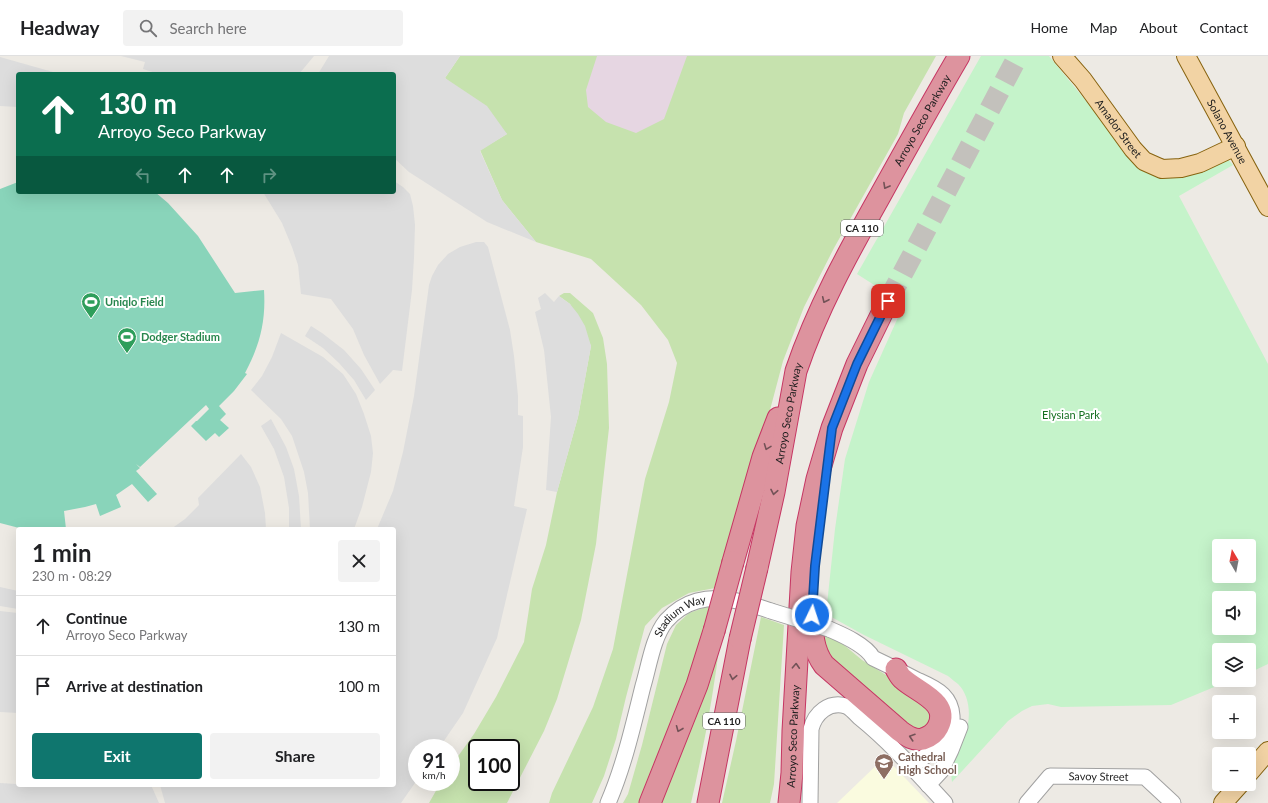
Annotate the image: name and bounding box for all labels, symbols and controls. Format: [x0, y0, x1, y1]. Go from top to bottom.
search box [123, 10, 403, 46]
text: Headway [20, 16, 99, 39]
icon: search [137, 17, 159, 39]
text: Search here [169, 19, 247, 37]
text: Home [1030, 19, 1068, 36]
text: Map [1090, 19, 1117, 36]
text: About [1139, 19, 1177, 36]
text: Contact [1199, 19, 1248, 36]
street label: Arroyo Seco Parkway [891, 72, 953, 168]
text: 130 m [98, 86, 177, 120]
icon: ahead [32, 88, 84, 140]
street label: Amador Street [1093, 96, 1145, 160]
street label: Solano Avenue [1205, 97, 1250, 166]
text: Arroyo Seco Parkway [98, 120, 266, 142]
icon: left [132, 164, 154, 186]
icon: ahead [174, 164, 196, 186]
icon: ahead [216, 164, 238, 186]
icon: right [258, 164, 280, 186]
one-way arrow [883, 182, 890, 189]
road number: CA 110 [841, 220, 883, 236]
pin [871, 284, 905, 318]
icon: arrive [877, 290, 899, 312]
sports icon: Uniqlo Field [80, 291, 102, 319]
place label: Uniqlo Field [105, 295, 164, 308]
one-way arrow [822, 296, 830, 304]
sports icon: Dodger Stadium [116, 326, 138, 354]
place label: Dodger Stadium [141, 330, 220, 343]
street label: Arroyo Seco Parkway [772, 360, 805, 465]
park label: Elysian Park [1042, 408, 1100, 421]
one-way arrow [763, 443, 771, 450]
one-way arrow [770, 489, 779, 495]
text: 1 min [32, 538, 92, 567]
north arrow [1212, 539, 1256, 583]
map controls [1212, 539, 1256, 791]
button: close [338, 540, 380, 582]
text: 230 m · 08:29 [32, 568, 112, 584]
button: sound [1212, 591, 1256, 635]
street label: Stadium Way [651, 592, 707, 639]
position arrow [791, 594, 833, 636]
text: Continue [66, 609, 127, 627]
icon: ahead [32, 615, 54, 637]
text: 130 m [338, 617, 380, 635]
text: Arroyo Seco Parkway [66, 627, 188, 643]
button: layers [1212, 643, 1256, 687]
one-way arrow [792, 663, 801, 669]
one-way arrow [729, 674, 737, 680]
icon: arrive [32, 675, 54, 697]
text: Arrive at destination [66, 677, 203, 695]
text: 100 m [338, 677, 380, 695]
street label: Arroyo Seco Parkway [784, 684, 802, 788]
button: + [1212, 695, 1256, 739]
road number: CA 110 [703, 713, 745, 729]
one-way arrow [676, 726, 684, 733]
button: Exit [32, 733, 202, 779]
button: Share [210, 733, 380, 779]
one-way arrow [909, 733, 916, 742]
speed limit sign: 100 [468, 739, 520, 791]
button: − [1212, 747, 1256, 791]
text: 91 [422, 748, 446, 772]
place label: Cathedral High School [898, 750, 957, 776]
school or university icon: Cathedral High School [873, 752, 895, 780]
text: km/h [422, 769, 446, 781]
street label: Savoy Street [1068, 769, 1129, 783]

